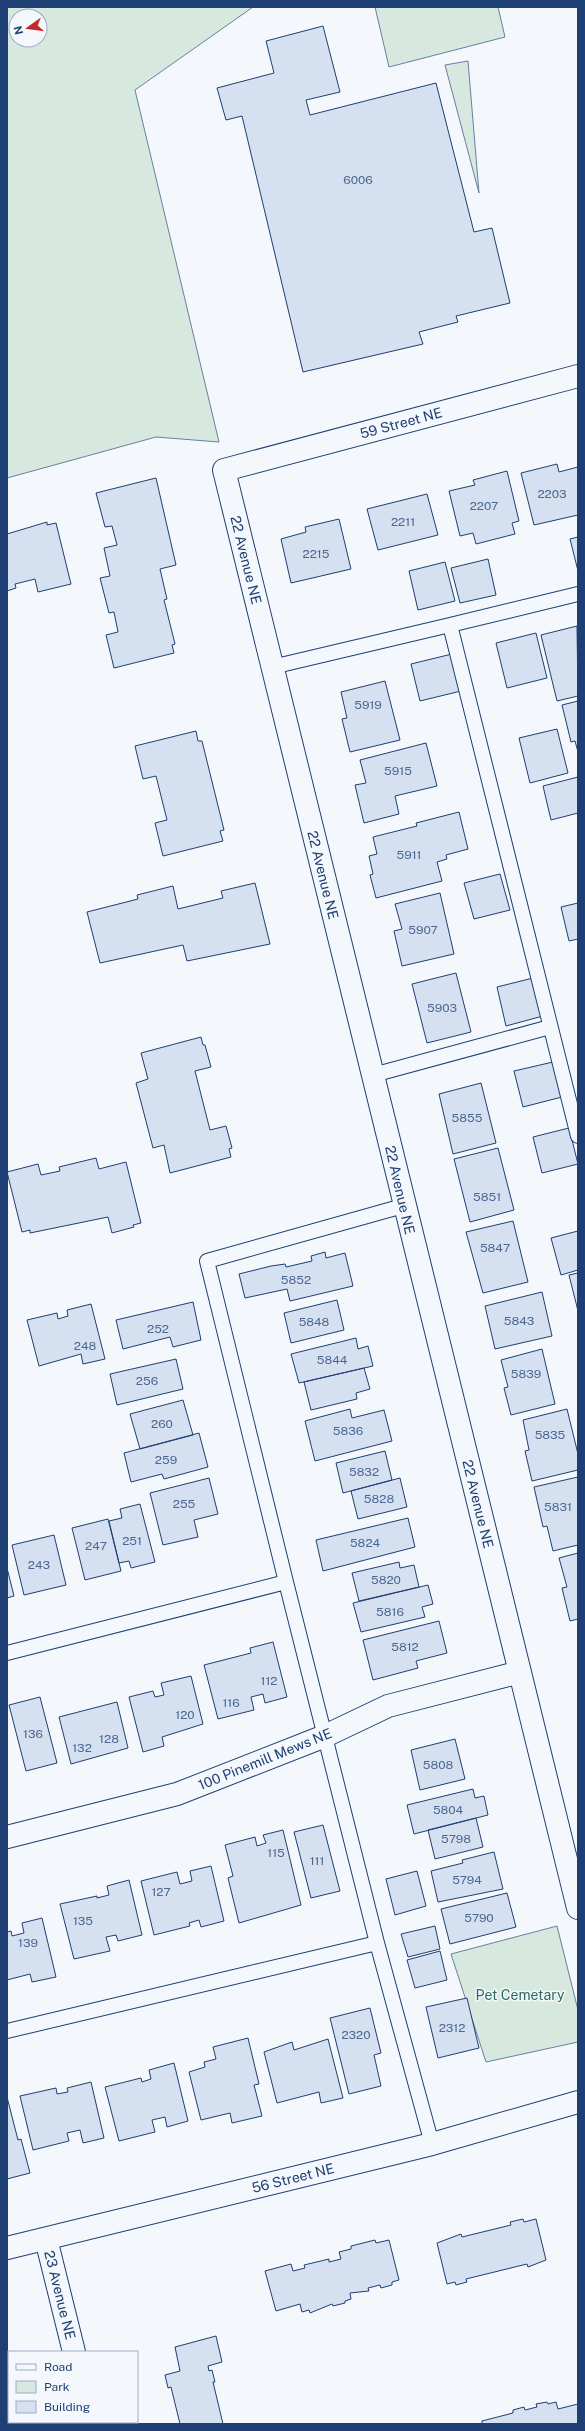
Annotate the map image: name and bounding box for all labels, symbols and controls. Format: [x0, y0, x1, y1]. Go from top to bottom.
north arrow [8, 8, 48, 48]
text: N [11, 25, 25, 36]
house number: 6006 [343, 173, 373, 187]
street label: 59 Street NE [358, 404, 444, 442]
house number: 2203 [537, 487, 567, 501]
house number: 2207 [470, 499, 498, 513]
street label: 22 Avenue NE [227, 514, 265, 606]
house number: 2211 [391, 515, 415, 529]
house number: 2215 [303, 547, 330, 561]
house number: 5919 [354, 698, 382, 712]
house number: 5915 [384, 764, 412, 778]
street label: 22 Avenue NE [304, 829, 342, 921]
house number: 5911 [397, 848, 421, 862]
house number: 5907 [408, 923, 438, 937]
house number: 5903 [427, 1001, 457, 1015]
house number: 5855 [452, 1111, 483, 1125]
street label: 22 Avenue NE [382, 1144, 418, 1236]
house number: 5851 [473, 1190, 501, 1204]
house number: 5847 [480, 1241, 510, 1255]
house number: 5852 [281, 1273, 311, 1287]
house number: 5843 [504, 1314, 534, 1328]
house number: 5848 [299, 1315, 330, 1329]
house number: 252 [147, 1322, 169, 1336]
house number: 248 [74, 1339, 96, 1353]
house number: 5844 [317, 1353, 348, 1367]
house number: 5839 [511, 1367, 541, 1381]
house number: 256 [136, 1374, 158, 1388]
house number: 260 [151, 1417, 173, 1431]
house number: 5836 [333, 1424, 363, 1438]
house number: 5835 [535, 1428, 566, 1442]
house number: 259 [155, 1453, 177, 1467]
street label: 22 Avenue NE [459, 1458, 497, 1550]
house number: 5832 [349, 1465, 379, 1479]
house number: 5828 [364, 1492, 394, 1506]
house number: 255 [173, 1497, 196, 1511]
house number: 5831 [544, 1500, 572, 1514]
house number: 251 [122, 1534, 142, 1548]
house number: 5824 [350, 1536, 381, 1550]
house number: 247 [85, 1539, 107, 1553]
house number: 243 [28, 1558, 50, 1572]
house number: 5820 [371, 1573, 401, 1587]
house number: 5816 [376, 1605, 404, 1619]
house number: 5812 [391, 1640, 419, 1654]
house number: 112 [261, 1674, 277, 1688]
house number: 116 [222, 1696, 240, 1710]
house number: 120 [175, 1708, 195, 1722]
street label: 100 Pinemill Mews NE [196, 1725, 334, 1793]
house number: 136 [23, 1727, 43, 1741]
house number: 128 [99, 1732, 119, 1746]
house number: 132 [72, 1741, 92, 1755]
house number: 5808 [423, 1758, 453, 1772]
house number: 5804 [433, 1803, 464, 1817]
house number: 5798 [441, 1832, 471, 1846]
house number: 115 [267, 1846, 285, 1860]
house number: 111 [310, 1854, 324, 1868]
house number: 5794 [452, 1873, 482, 1887]
house number: 127 [151, 1885, 171, 1899]
house number: 5790 [464, 1911, 494, 1925]
house number: 135 [73, 1914, 93, 1928]
house number: 139 [18, 1936, 38, 1950]
park label: Pet Cemetary [476, 1987, 565, 2003]
house number: 2312 [439, 2021, 465, 2035]
house number: 2320 [341, 2028, 371, 2042]
street label: 56 Street NE [250, 2160, 336, 2196]
street label: 23 Avenue NE [41, 2249, 79, 2341]
legend [8, 2351, 138, 2423]
text: Road [44, 2360, 72, 2374]
text: Park [44, 2380, 70, 2394]
text: Building [44, 2400, 90, 2414]

